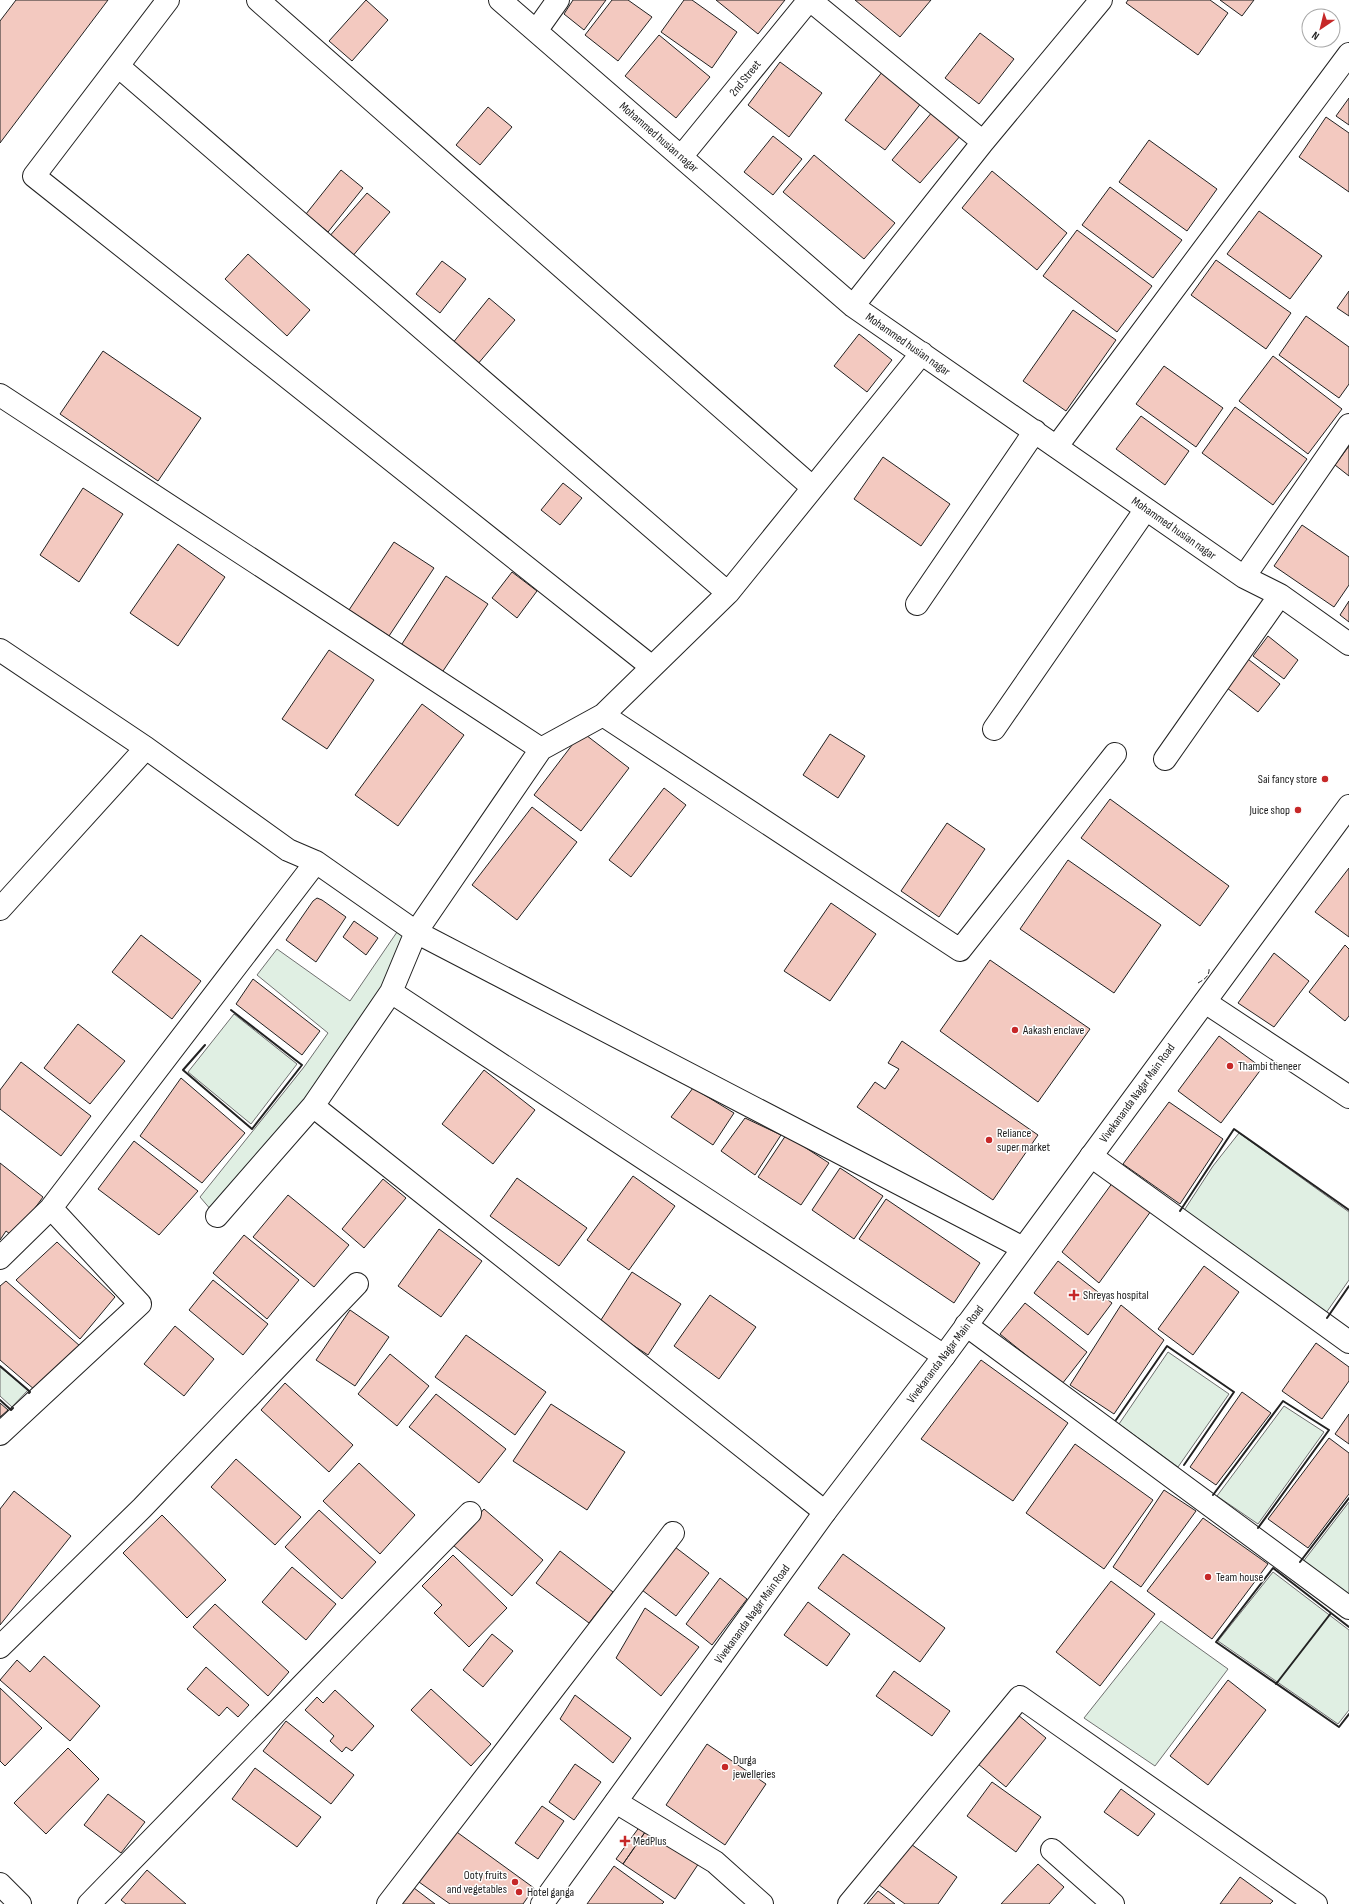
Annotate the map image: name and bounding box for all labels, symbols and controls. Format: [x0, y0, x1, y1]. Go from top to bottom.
north arrow [1301, 8, 1341, 48]
text: N [1309, 29, 1322, 43]
street label: 2nd Street [726, 57, 765, 99]
street label: Mohammed husian nagar [616, 99, 702, 176]
street label: Mohammed husian nagar [863, 310, 953, 379]
street label: Mohammed husian nagar [1129, 494, 1219, 563]
place label: Sai fancy store [1258, 772, 1317, 787]
marker: Sai fancy store [1320, 774, 1330, 784]
place label: Juice shop [1248, 803, 1290, 818]
marker: Juice shop [1293, 805, 1303, 815]
place label: Aakash enclave [1022, 1023, 1085, 1038]
marker: Aakash enclave [1010, 1025, 1020, 1035]
street label: Vivekananda Nagar Main Road [1096, 1041, 1178, 1146]
place label: Thambi theneer [1238, 1059, 1302, 1074]
marker: Thambi theneer [1225, 1061, 1235, 1071]
place label: Reliance super market [997, 1126, 1050, 1155]
marker: Reliance super market [984, 1135, 994, 1145]
place label: Shreyas hospital [1083, 1288, 1149, 1303]
marker: Shreyas hospital [1068, 1289, 1080, 1301]
street label: Vivekananda Nagar Main Road [904, 1302, 987, 1406]
street label: Vivekananda Nagar Main Road [711, 1562, 793, 1667]
place label: Team house [1216, 1570, 1264, 1585]
marker: Team house [1203, 1572, 1213, 1582]
place label: Durga jewelleries [732, 1753, 776, 1782]
marker: Durga jewelleries [720, 1762, 730, 1772]
place label: MedPlus [633, 1834, 667, 1849]
marker: MedPlus [620, 1836, 630, 1846]
place label: Ooty fruits and vegetables [447, 1868, 507, 1897]
marker: Ooty fruits and vegetables [510, 1877, 520, 1887]
place label: Hotel ganga [527, 1885, 575, 1900]
marker: Hotel ganga [514, 1887, 524, 1897]

